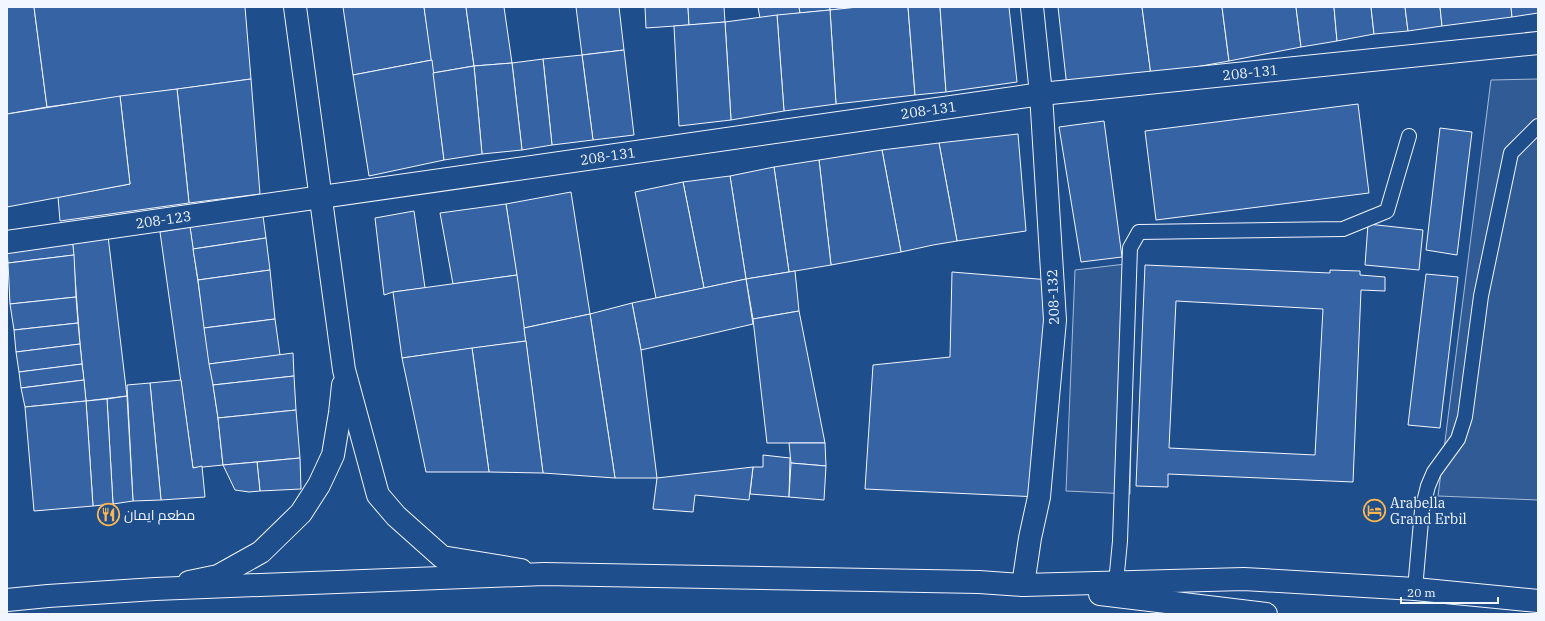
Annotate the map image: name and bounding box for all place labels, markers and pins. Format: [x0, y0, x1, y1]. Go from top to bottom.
place label: Arabella Grand Erbil [1390, 494, 1467, 528]
hotel icon: Arabella Grand Erbil [1362, 498, 1388, 524]
restaurant icon: مطعم ايمان [95, 502, 121, 528]
place label: مطعم ايمان [124, 506, 195, 525]

